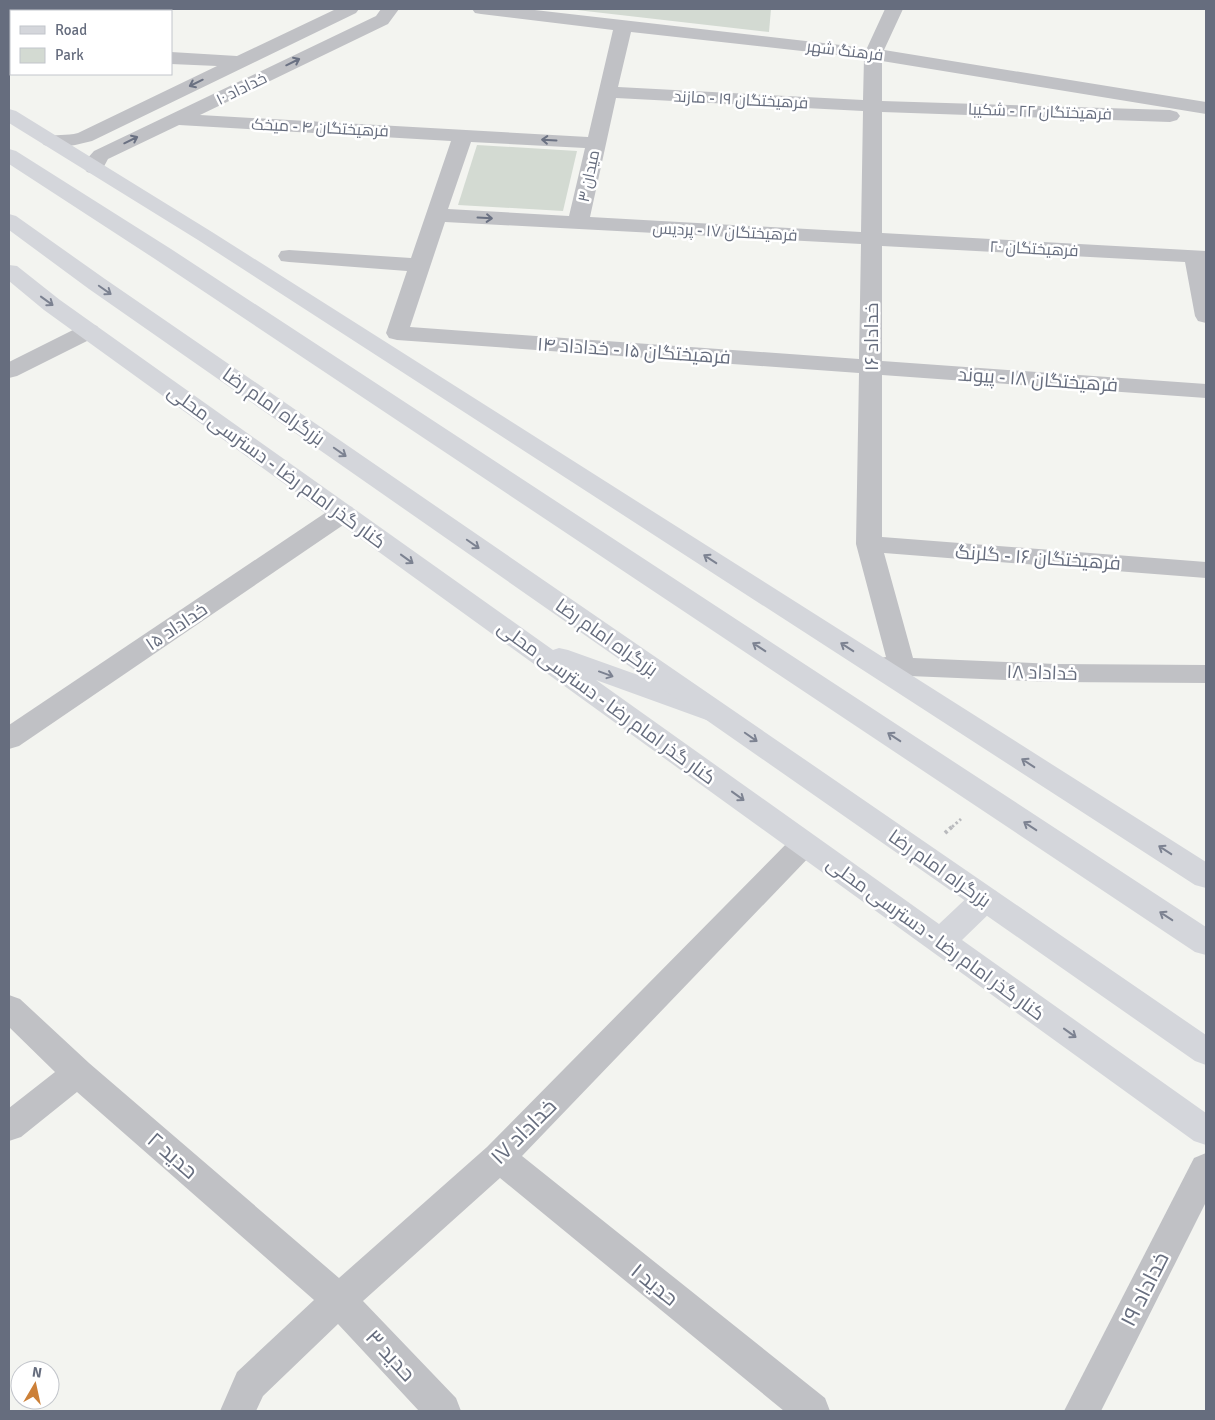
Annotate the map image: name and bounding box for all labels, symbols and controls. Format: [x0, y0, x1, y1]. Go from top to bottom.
legend [10, 10, 172, 75]
text: Road [55, 21, 87, 39]
street label: فرهنگ شهر [804, 36, 884, 66]
text: Park [55, 46, 84, 64]
one-way arrow [286, 57, 301, 67]
street label: خداداد ۱۰ [213, 68, 270, 110]
one-way arrow [188, 78, 203, 88]
street label: فرهیختگان ۱۹ - مازند [673, 86, 809, 114]
street label: فرهیختگان ۲۲ - شکیبا [968, 99, 1112, 125]
street label: فرهیختگان ۴ - میخک [251, 114, 389, 142]
one-way arrow [123, 135, 138, 144]
one-way arrow [541, 136, 557, 145]
street label: میدان ۳ [574, 148, 604, 204]
one-way arrow [477, 213, 493, 222]
street label: فرهیختگان ۱۷ - پردیس [652, 218, 798, 247]
street label: فرهیختگان ۲۰ [989, 237, 1079, 261]
one-way arrow [98, 285, 112, 295]
one-way arrow [40, 296, 53, 307]
street label: خداداد ۱۶ [860, 303, 884, 371]
street label: فرهیختگان ۱۵ - خداداد ۱۴ [536, 332, 732, 370]
street label: فرهیختگان ۱۸ - پیوند [957, 362, 1119, 398]
street label: بزرگراه امام رضا [217, 363, 329, 452]
street label: کنار گذر امام رضا - دسترسی محلی [162, 380, 390, 555]
one-way arrow [332, 447, 346, 457]
one-way arrow [466, 539, 480, 549]
street label: فرهیختگان ۱۶ - گلرنگ [954, 540, 1121, 576]
one-way arrow [400, 554, 414, 564]
one-way arrow [704, 554, 718, 564]
street label: بزرگراه امام رضا [550, 594, 662, 683]
street label: خداداد ۱۵ [141, 597, 212, 656]
street label: کنار گذر امام رضا - دسترسی محلی [492, 616, 720, 791]
one-way arrow [841, 641, 855, 651]
one-way arrow [752, 642, 766, 652]
street label: خداداد ۱۸ [1006, 660, 1078, 686]
one-way arrow [598, 670, 613, 679]
one-way arrow [743, 732, 757, 742]
one-way arrow [888, 732, 902, 742]
one-way arrow [1022, 757, 1036, 767]
one-way arrow [731, 791, 745, 801]
one-way arrow [1023, 821, 1037, 832]
street label: بزرگراه امام رضا [883, 825, 995, 914]
one-way arrow [1159, 845, 1173, 855]
street label: کنار گذر امام رضا - دسترسی محلی [821, 852, 1049, 1027]
one-way arrow [1159, 911, 1173, 921]
one-way arrow [1062, 1028, 1076, 1039]
street label: خداداد ۱۷ [485, 1093, 562, 1170]
street label: حدید ۲ [142, 1126, 203, 1185]
street label: خداداد ۱۹ [1114, 1247, 1175, 1331]
street label: حدید ۱ [625, 1257, 684, 1312]
street label: حدید ۳ [360, 1324, 421, 1387]
north arrow [10, 1360, 60, 1410]
text: N [31, 1363, 43, 1382]

